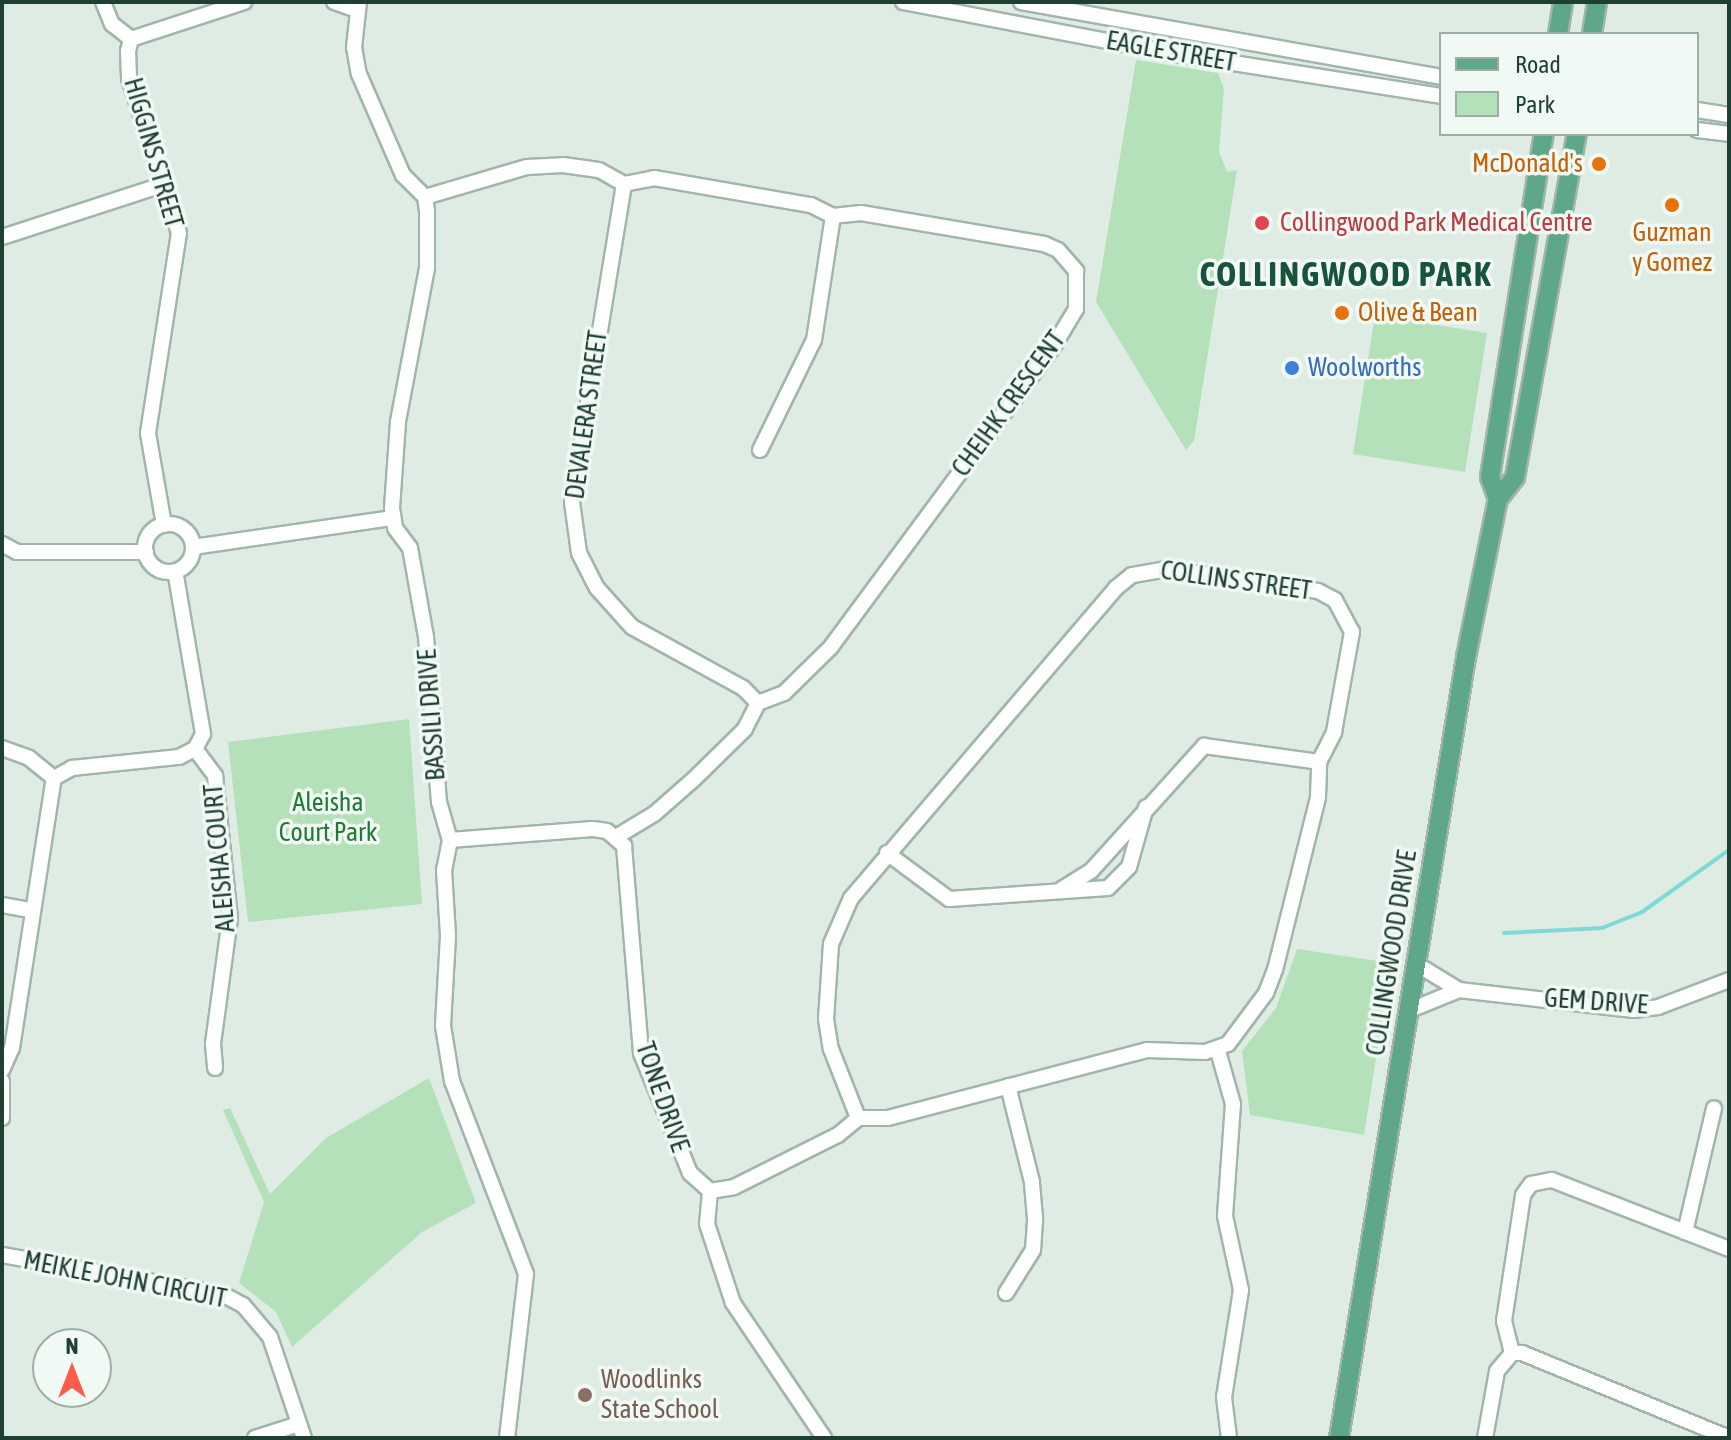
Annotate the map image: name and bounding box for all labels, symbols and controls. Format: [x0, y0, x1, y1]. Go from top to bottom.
street label: EAGLE STREET [1104, 25, 1238, 79]
legend [1439, 32, 1699, 136]
text: Road [1515, 51, 1561, 78]
street label: HIGGINS STREET [117, 74, 189, 232]
text: Park [1515, 91, 1555, 118]
place label: McDonald's [1472, 148, 1583, 180]
marker: McDonald's [1590, 155, 1608, 173]
marker: Guzman y Gomez [1663, 196, 1681, 214]
place label: Collingwood Park Medical Centre [1280, 207, 1593, 239]
marker: Collingwood Park Medical Centre [1251, 212, 1273, 234]
place label: Guzman y Gomez [1632, 217, 1712, 278]
district label: COLLINGWOOD PARK [1200, 254, 1492, 294]
place label: Olive & Bean [1358, 297, 1478, 329]
marker: Olive & Bean [1333, 304, 1351, 322]
street label: CHEIHK CRESCENT [946, 325, 1072, 483]
street label: DEVALERA STREET [560, 329, 614, 501]
place label: Woolworths [1308, 352, 1421, 384]
marker: Woolworths [1283, 359, 1301, 377]
street label: COLLINS STREET [1159, 555, 1313, 607]
street label: BASSILI DRIVE [412, 648, 452, 782]
street label: ALEISHA COURT [198, 782, 242, 934]
park label: Aleisha Court Park [279, 787, 377, 848]
street label: COLLINGWOOD DRIVE [1360, 848, 1424, 1058]
street label: GEM DRIVE [1543, 983, 1649, 1021]
street label: TONE DRIVE [629, 1038, 695, 1156]
street label: MEIKLE JOHN CIRCUIT [21, 1245, 229, 1315]
north arrow [32, 1328, 112, 1408]
text: N [66, 1333, 78, 1359]
place label: Woodlinks State School [601, 1364, 719, 1426]
marker: Woodlinks State School [576, 1386, 594, 1404]

